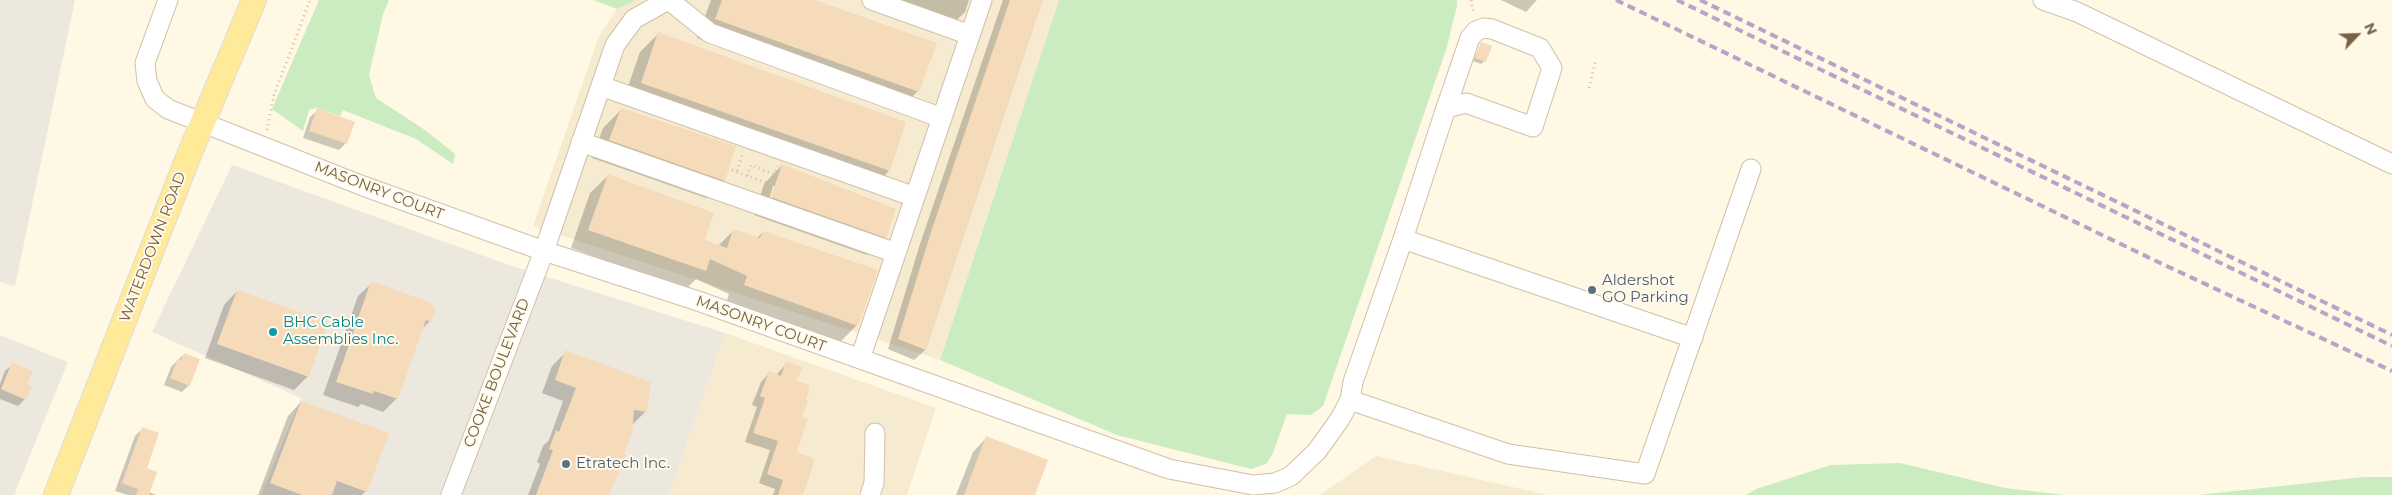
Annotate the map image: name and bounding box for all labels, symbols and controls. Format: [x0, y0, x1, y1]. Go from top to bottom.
north arrow [2332, 10, 2382, 60]
text: N [2360, 20, 2381, 38]
street label: MASONRY COURT [312, 158, 446, 224]
street label: WATERDOWN ROAD [116, 169, 190, 325]
place label: Aldershot GO Parking [1602, 272, 1689, 307]
marker: Aldershot GO Parking [1586, 284, 1598, 296]
street label: MASONRY COURT [693, 292, 829, 356]
street label: COOKE BOULEVARD [460, 296, 534, 450]
place label: BHC Cable Assemblies Inc. [283, 314, 398, 349]
marker: BHC Cable Assemblies Inc. [267, 326, 279, 338]
place label: Etratech Inc. [576, 455, 670, 473]
marker: Etratech Inc. [560, 458, 572, 470]

